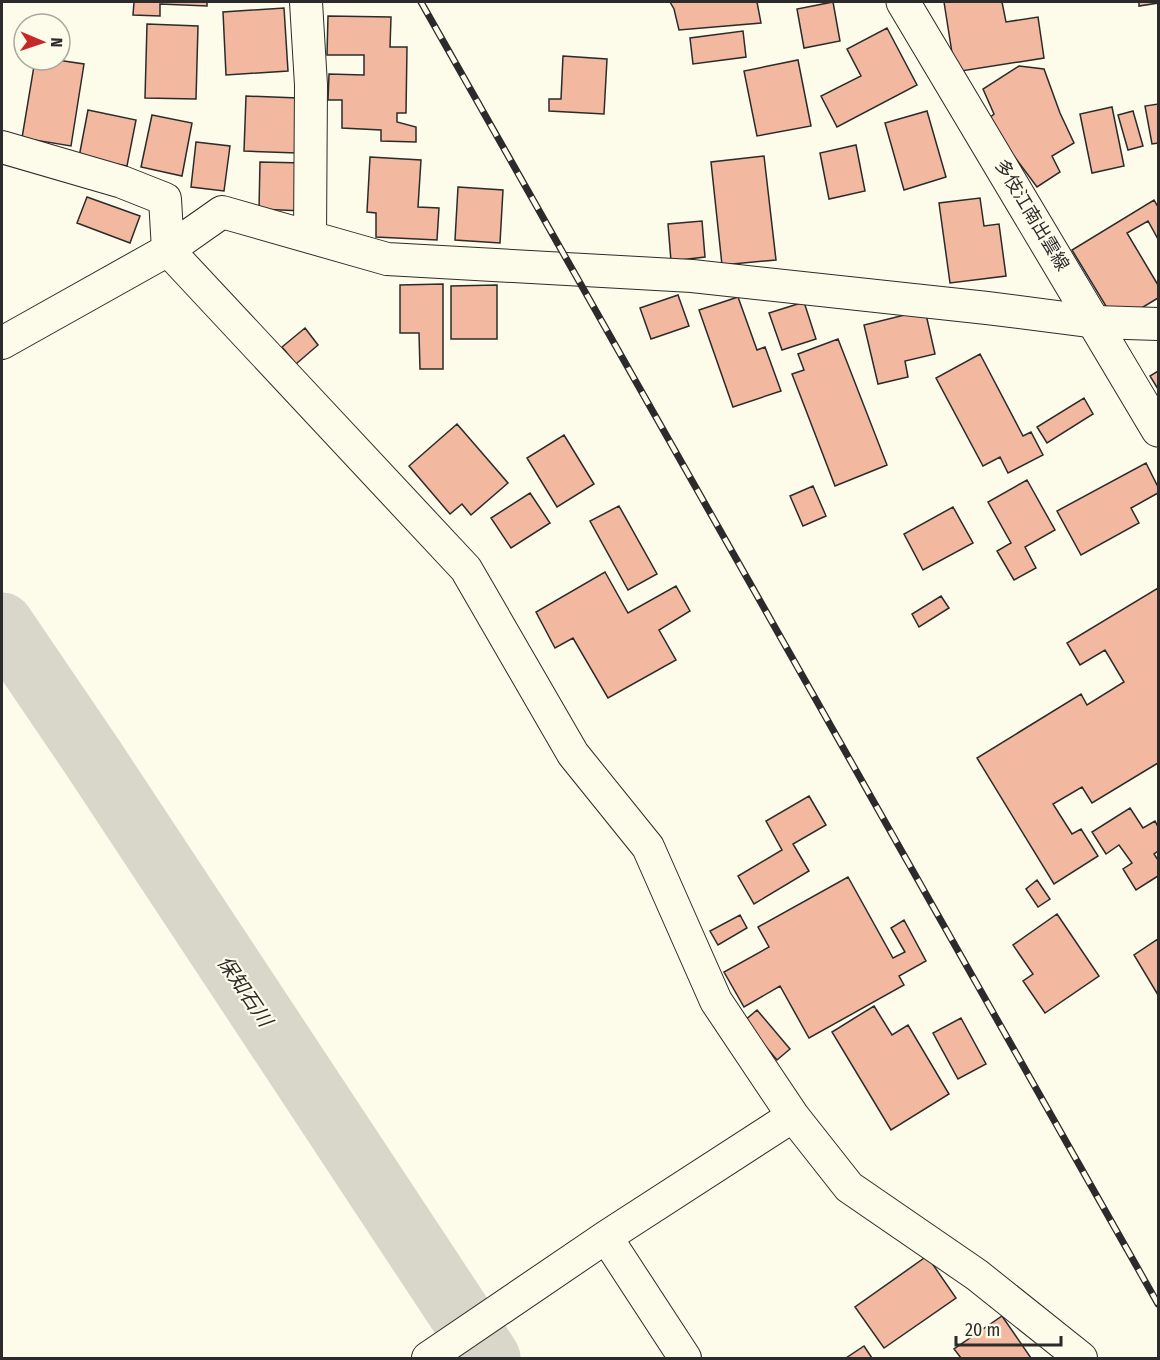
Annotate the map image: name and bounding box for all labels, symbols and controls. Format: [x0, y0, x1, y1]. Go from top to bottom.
north arrow [12, 12, 72, 72]
text: N [47, 37, 66, 48]
street label: 多伎江南出雲線 [990, 155, 1074, 275]
water label: 保知石川 [213, 951, 278, 1033]
scale bar [956, 1309, 1061, 1347]
text: 20 m [965, 1319, 1000, 1341]

